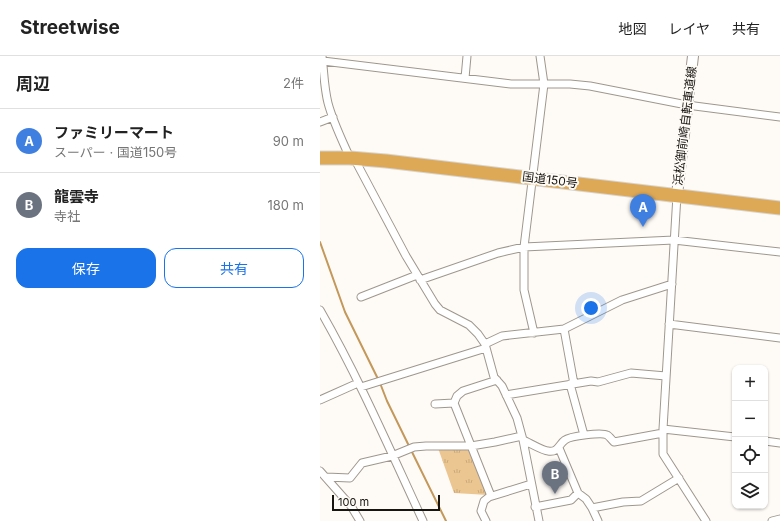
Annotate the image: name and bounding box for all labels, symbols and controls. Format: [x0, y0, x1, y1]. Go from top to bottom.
text: Streetwise [20, 16, 120, 39]
text: 地図 [618, 20, 646, 37]
text: レイヤ [668, 20, 710, 37]
text: 共有 [732, 20, 760, 37]
street label: 浜松御前崎自転車道線 [670, 65, 699, 186]
text: 周辺 [16, 74, 50, 94]
text: 2件 [283, 75, 304, 91]
text: ファミリーマート [54, 123, 174, 142]
text: A [24, 133, 34, 149]
text: 90 m [273, 133, 304, 149]
text: スーパー · 国道150号 [54, 144, 177, 160]
street label: 国道150号 [521, 169, 579, 190]
text: 龍雲寺 [54, 187, 99, 206]
pin: A [630, 194, 656, 227]
text: B [25, 197, 33, 213]
text: 180 m [267, 197, 304, 213]
text: 寺社 [54, 208, 80, 224]
button: 保存 [16, 248, 156, 288]
button: 共有 [164, 248, 304, 288]
your location [581, 298, 601, 318]
map controls [732, 365, 768, 509]
button: + [732, 365, 768, 401]
button: − [732, 401, 768, 437]
button: locate [732, 437, 768, 473]
pin: B [542, 461, 568, 494]
button: layers [732, 473, 768, 509]
scale bar [332, 493, 440, 512]
text: 100 m [338, 495, 369, 509]

